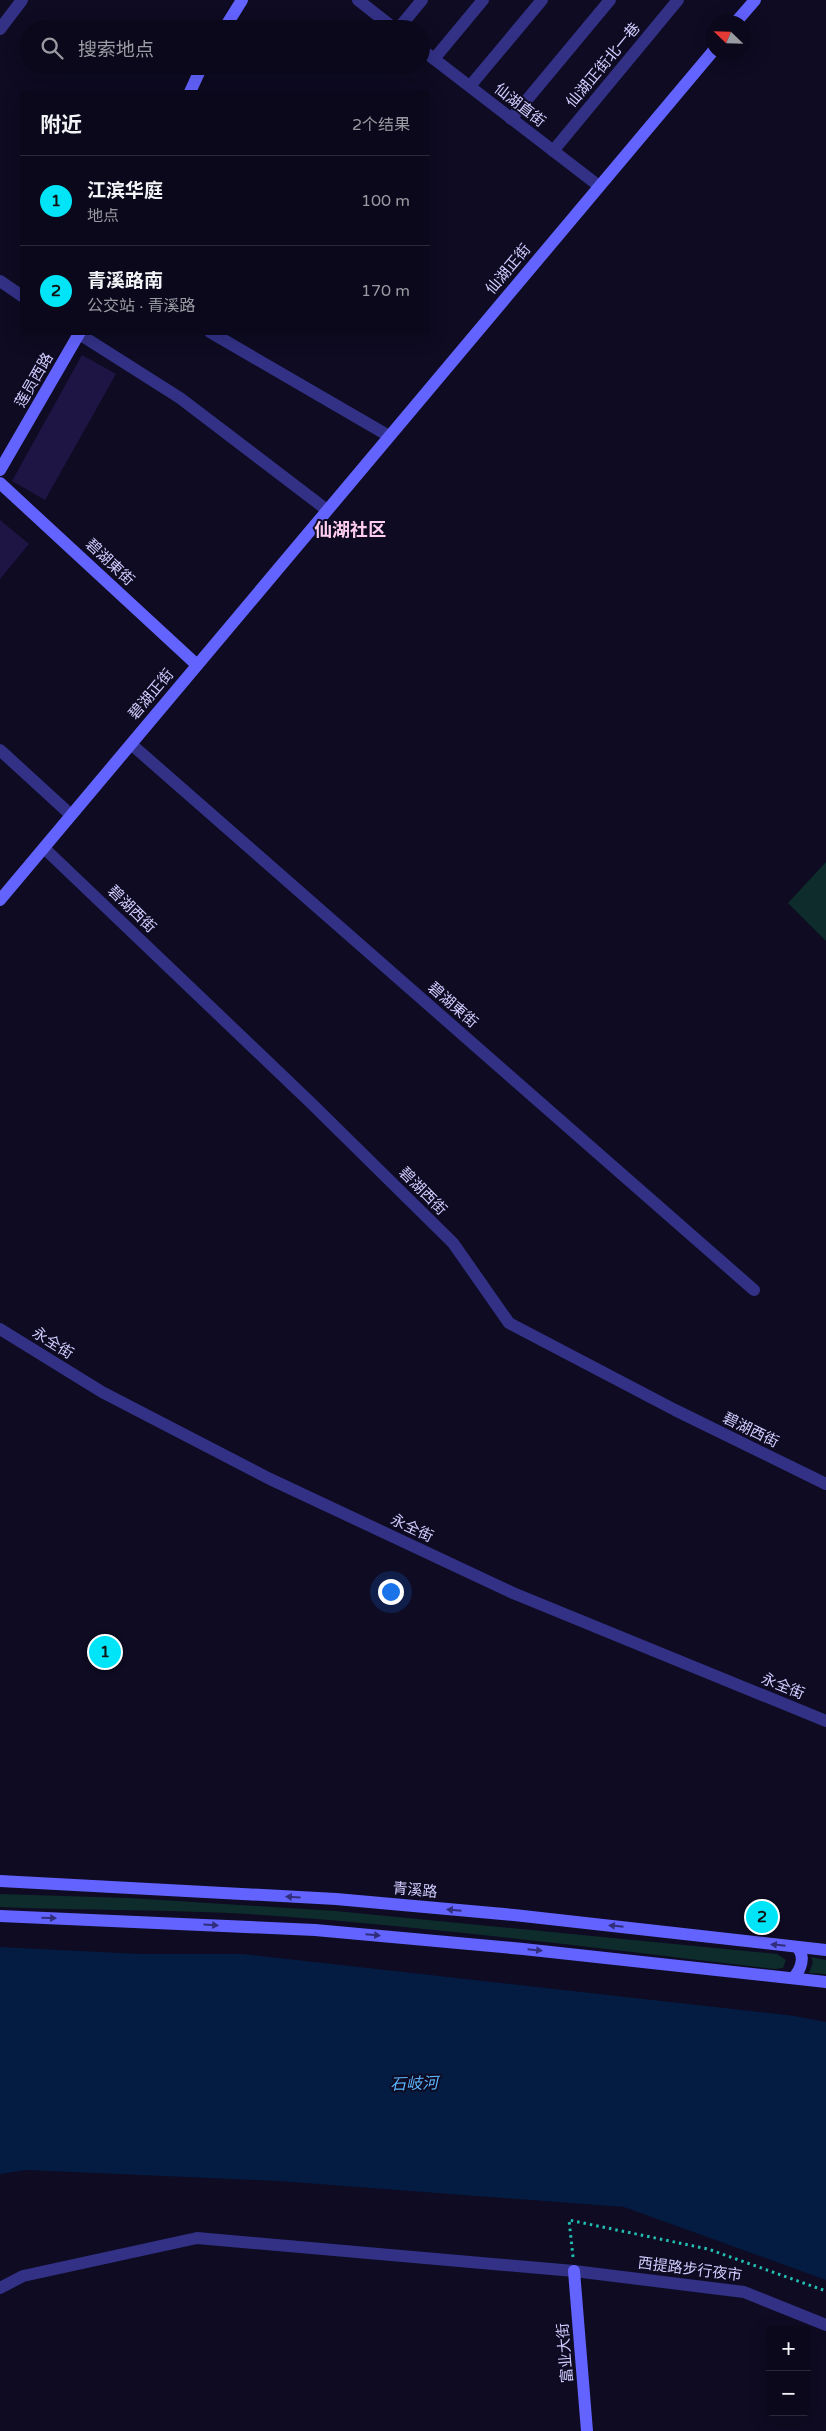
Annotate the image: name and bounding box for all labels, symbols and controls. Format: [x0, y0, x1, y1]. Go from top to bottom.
north arrow [706, 15, 751, 60]
street label: 仙湖正街北一巷 [562, 19, 644, 111]
search box [20, 20, 430, 75]
icon: search [38, 34, 66, 62]
text: 搜索地点 [78, 39, 154, 61]
street label: 仙湖直街 [491, 79, 549, 131]
text: 附近 [40, 113, 82, 138]
text: 2个结果 [352, 115, 410, 135]
text: 江滨华庭 [87, 180, 163, 202]
text: 1 [51, 191, 61, 211]
text: 100 m [361, 191, 410, 211]
text: 地点 [87, 206, 119, 226]
street label: 仙湖正街 [482, 240, 534, 298]
text: 青溪路南 [87, 270, 163, 292]
text: 2 [51, 281, 61, 301]
text: 170 m [361, 281, 410, 301]
text: 公交站 · 青溪路 [87, 296, 195, 316]
street label: 莲员西路 [11, 350, 57, 410]
district label: 仙湖社区 [314, 519, 386, 541]
street label: 碧湖東街 [82, 535, 138, 589]
street label: 碧湖正街 [125, 665, 177, 723]
street label: 碧湖西街 [104, 882, 160, 936]
street label: 碧湖東街 [424, 979, 482, 1031]
street label: 碧湖西街 [395, 1163, 451, 1219]
street label: 永全街 [29, 1323, 77, 1363]
street label: 碧湖西街 [720, 1409, 782, 1451]
street label: 永全街 [388, 1510, 436, 1546]
your location [378, 1579, 404, 1605]
pin: 1 [89, 1633, 121, 1671]
street label: 永全街 [759, 1669, 807, 1703]
street label: 青溪路 [392, 1879, 438, 1901]
one-way arrow [284, 1892, 300, 1900]
pin: 2 [746, 1898, 778, 1936]
one-way arrow [446, 1905, 462, 1913]
one-way arrow [41, 1914, 57, 1922]
one-way arrow [203, 1922, 219, 1930]
one-way arrow [608, 1922, 624, 1930]
one-way arrow [365, 1932, 381, 1940]
one-way arrow [769, 1941, 785, 1949]
one-way arrow [527, 1946, 543, 1954]
water label: 石岐河 [390, 2073, 441, 2095]
street label: 西提路步行夜市 [637, 2254, 743, 2284]
street label: 富业大街 [553, 2322, 577, 2384]
map controls [766, 2326, 811, 2416]
button: + [766, 2326, 811, 2371]
button: − [766, 2371, 811, 2416]

